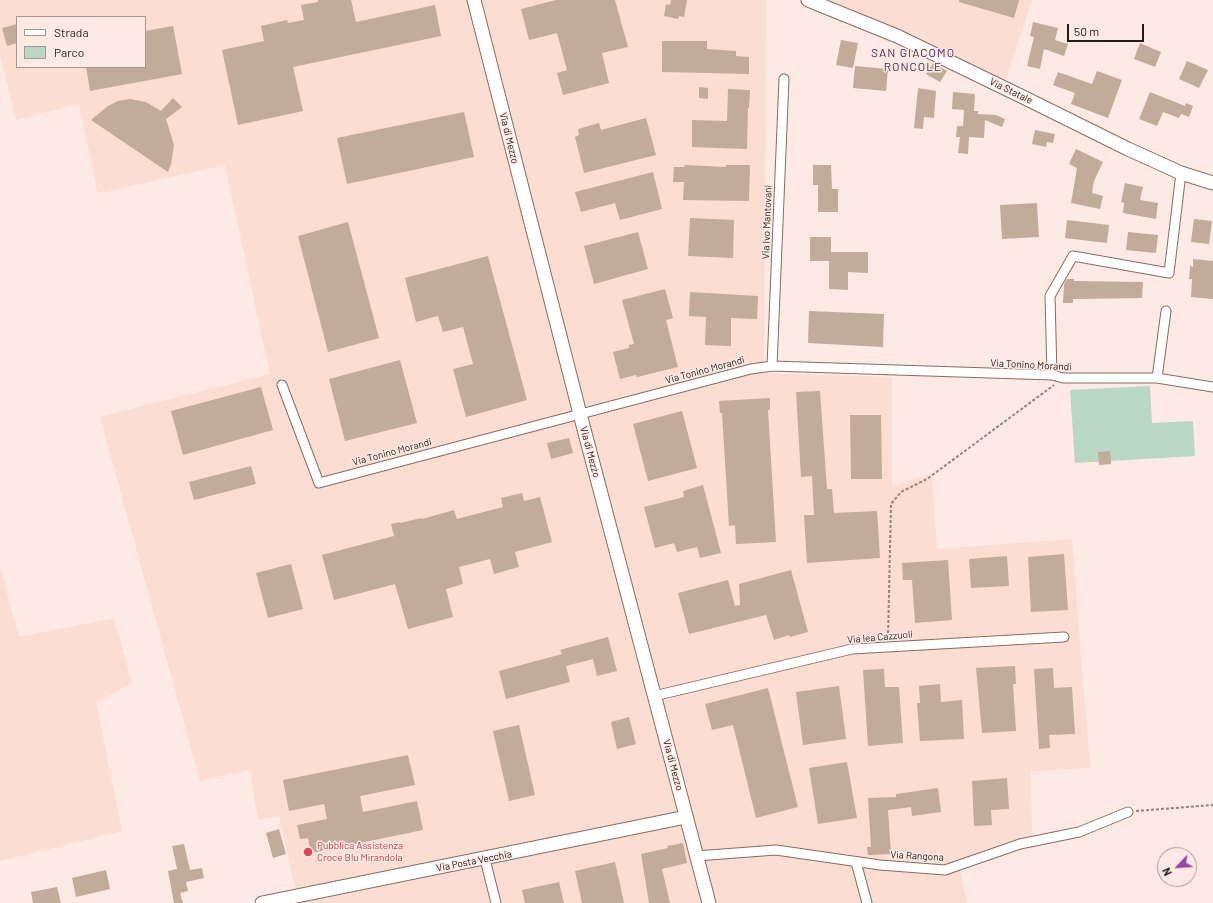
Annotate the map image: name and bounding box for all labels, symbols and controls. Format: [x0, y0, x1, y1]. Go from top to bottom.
legend [16, 16, 146, 68]
scale bar [1069, 16, 1146, 42]
text: 50 m [1074, 24, 1099, 38]
text: Strada [54, 25, 89, 39]
text: Parco [54, 45, 84, 59]
district label: SAN GIACOMO RONCOLE [871, 46, 955, 74]
street label: Via Statale [987, 75, 1035, 107]
street label: Via di Mezzo [497, 111, 521, 165]
street label: Via Ivo Mantovani [760, 185, 774, 259]
street label: Via Tonino Morandi [664, 354, 746, 386]
street label: Via Tonino Morandi [990, 357, 1072, 373]
street label: Via di Mezzo [577, 425, 603, 479]
street label: Via Tonino Morandi [351, 436, 433, 468]
street label: Via lea Cazzuoli [847, 628, 913, 646]
street label: Via di Mezzo [660, 738, 686, 792]
place label: Pubblica Assistenza Croce Blu Mirandola [317, 840, 403, 864]
marker: Pubblica Assistenza Croce Blu Mirandola [302, 846, 314, 858]
north arrow [1157, 847, 1197, 887]
street label: Via Posta Vecchia [435, 848, 513, 874]
street label: Via Rangona [890, 849, 944, 863]
text: N [1159, 866, 1174, 878]

